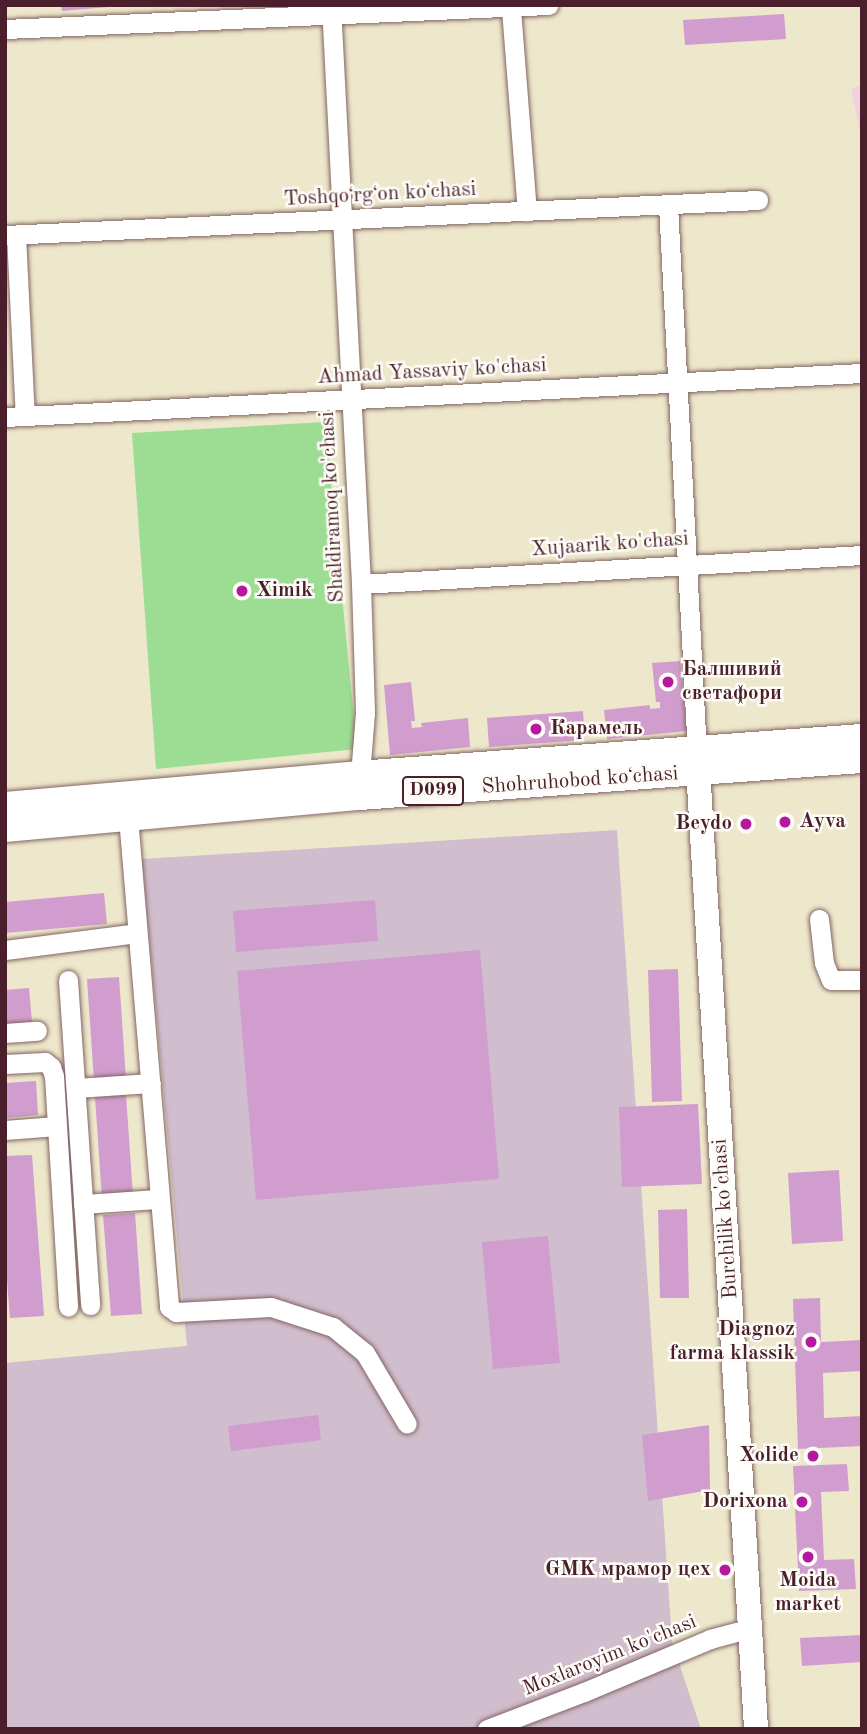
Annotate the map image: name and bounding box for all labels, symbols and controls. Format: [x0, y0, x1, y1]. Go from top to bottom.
street label: Toshqoʻrgʻon koʻchasi [283, 177, 477, 213]
street label: Ahmad Yassaviy ko'chasi [317, 353, 547, 391]
street label: Shaldiramoq ko'chasi [315, 411, 351, 603]
street label: Xujaarik ko'chasi [531, 527, 689, 563]
place label: Ximik [256, 578, 313, 604]
marker: Ximik [234, 583, 250, 599]
place label: Балшивий светафори [682, 657, 782, 707]
marker: Балшивий светафори [660, 674, 676, 690]
place label: Карамель [550, 716, 643, 742]
marker: Карамель [528, 721, 544, 737]
street label: Shohruhobod koʻchasi [481, 762, 679, 800]
road number: D099 [402, 776, 464, 806]
place label: Ayva [799, 809, 846, 835]
place label: Beydo [675, 811, 732, 837]
marker: Ayva [777, 814, 793, 830]
marker: Beydo [738, 816, 754, 832]
street label: Burchilik ko'chasi [708, 1138, 744, 1300]
place label: Diagnoz farma klassik [670, 1317, 795, 1367]
marker: Diagnoz farma klassik [801, 1332, 821, 1352]
place label: Xolide [739, 1443, 799, 1469]
marker: Xolide [805, 1448, 821, 1464]
place label: Dorixona [702, 1489, 788, 1515]
marker: Dorixona [794, 1494, 810, 1510]
marker: Moida market [800, 1549, 816, 1565]
place label: GMK мрамор цех [545, 1557, 711, 1583]
marker: GMK мрамор цех [717, 1562, 733, 1578]
place label: Moida market [775, 1568, 841, 1618]
street label: Moxlaroyim ko'chasi [520, 1610, 700, 1702]

